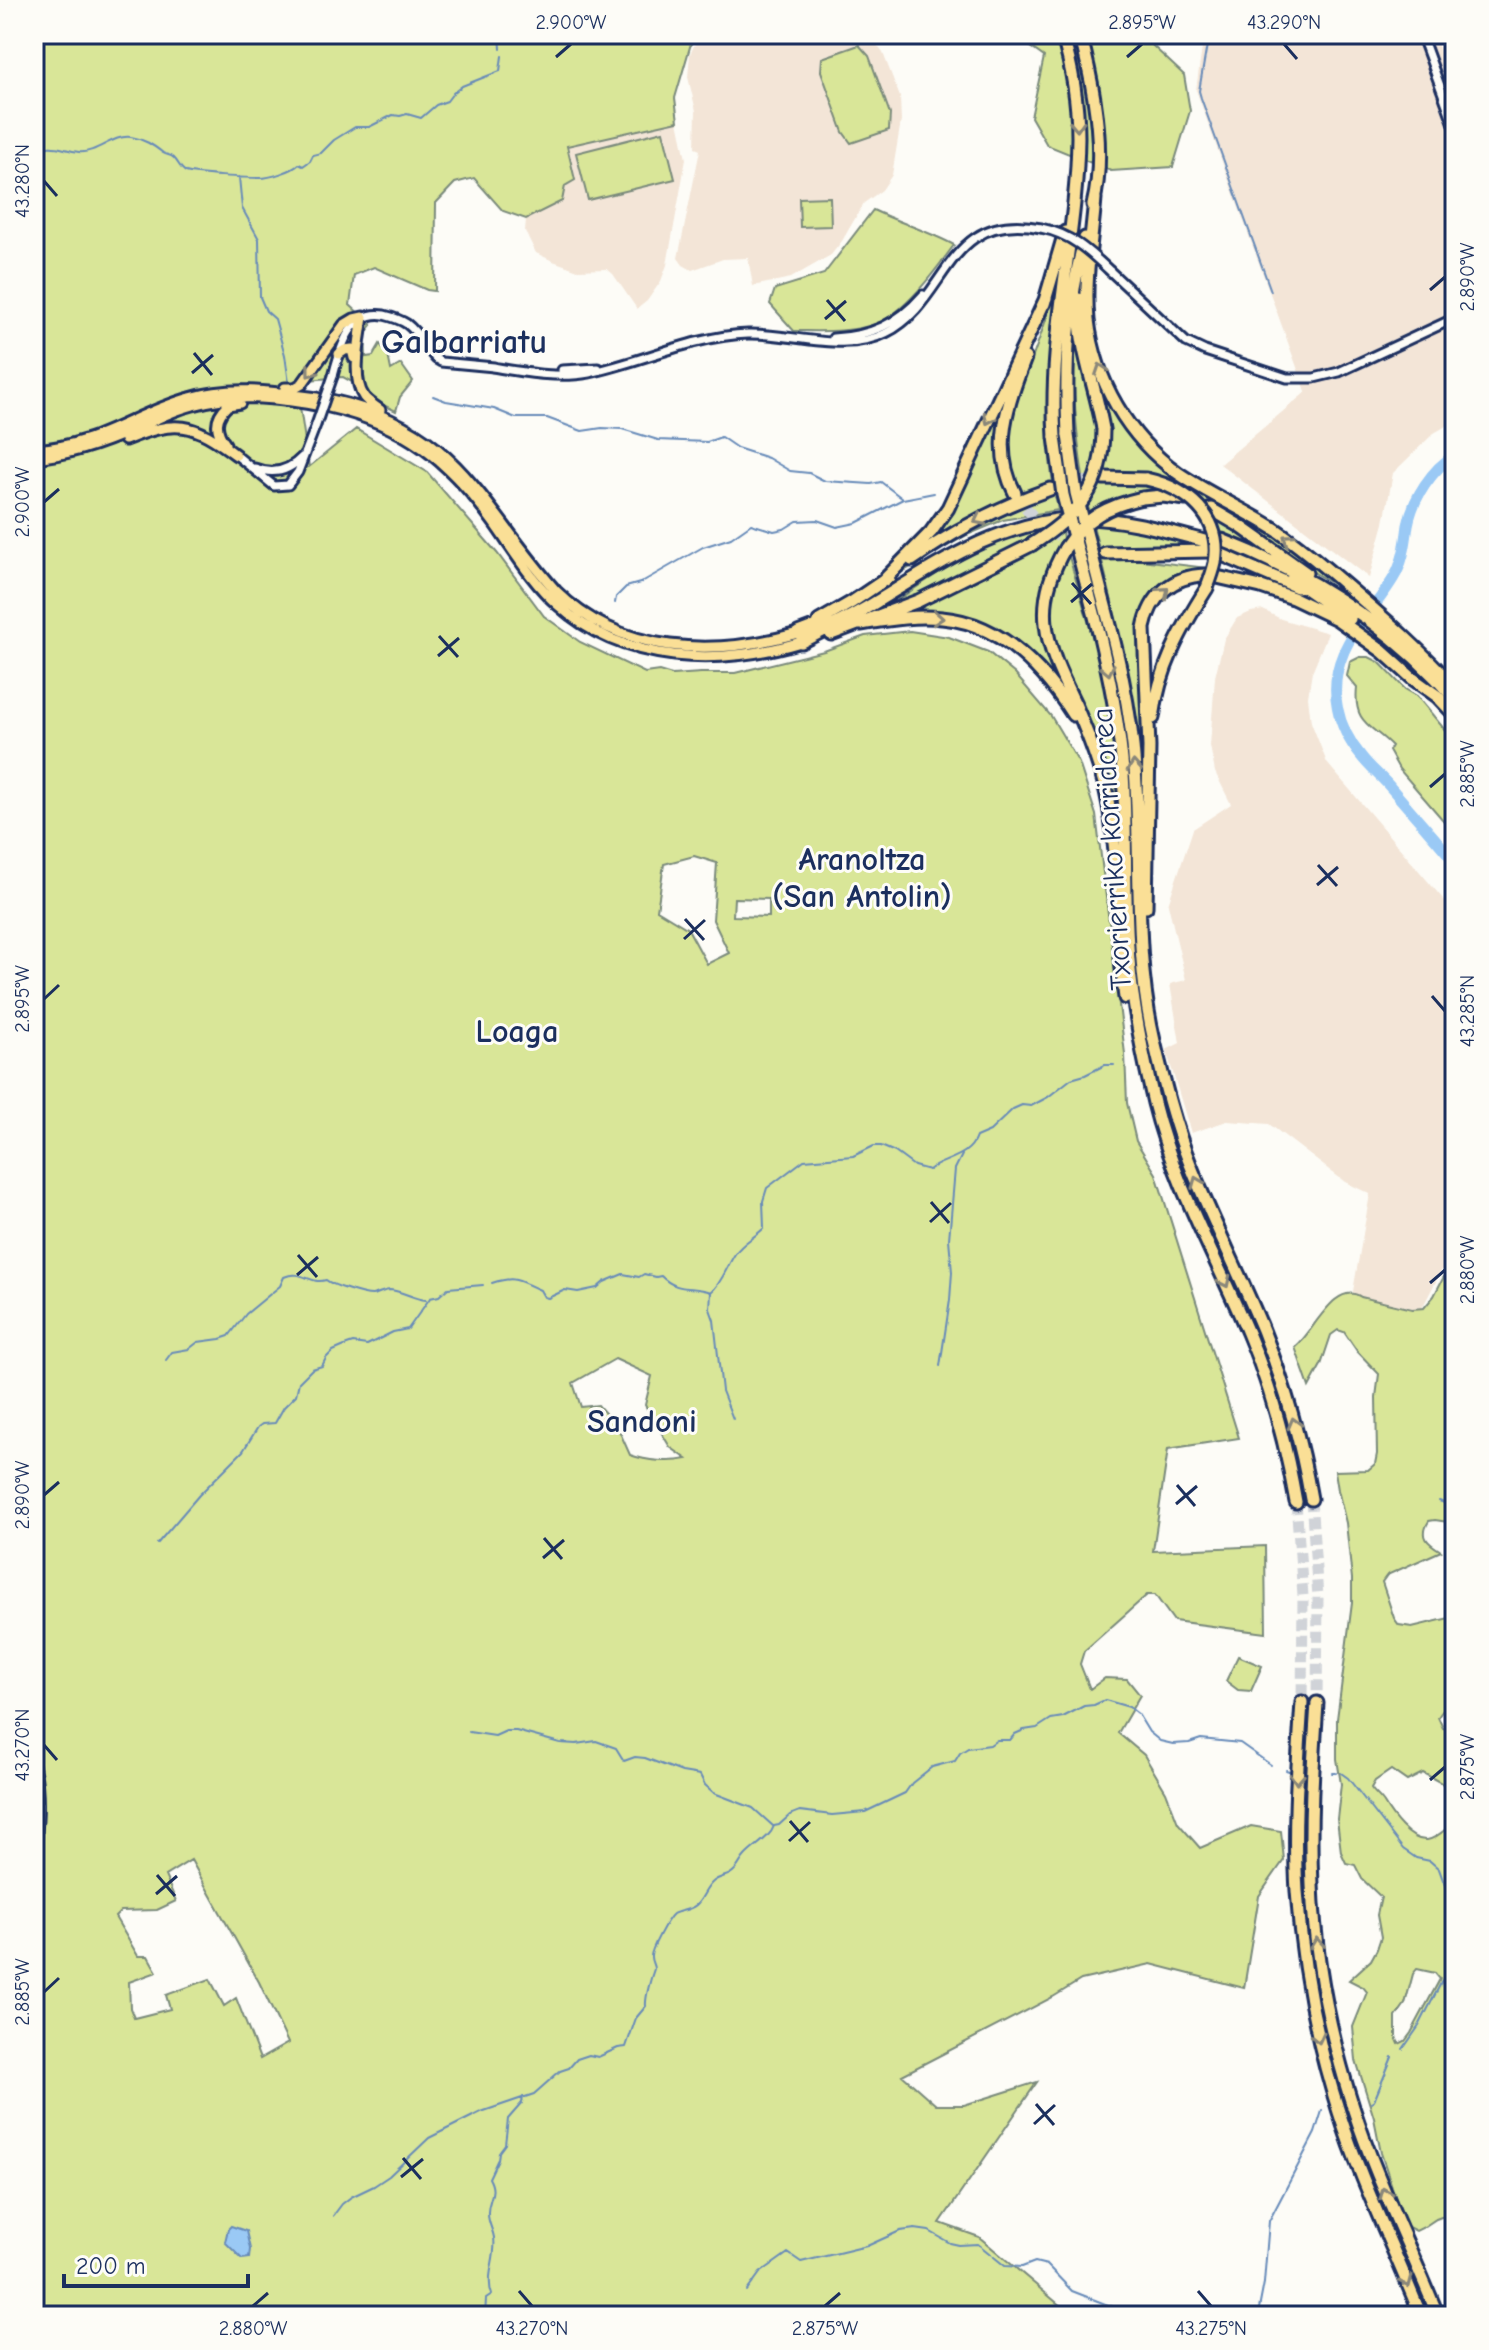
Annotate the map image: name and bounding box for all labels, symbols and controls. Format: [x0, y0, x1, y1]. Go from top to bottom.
text: 2.900°W [536, 11, 607, 34]
text: 2.895°W [1108, 11, 1176, 34]
text: 43.290°N [1247, 11, 1321, 34]
one-way arrow [1068, 120, 1085, 133]
text: 43.280°N [11, 144, 34, 218]
text: 2.890°W [1456, 242, 1479, 311]
district label: Galbarriatu [381, 322, 547, 362]
one-way arrow [306, 363, 321, 378]
one-way arrow [1094, 363, 1110, 377]
one-way arrow [983, 410, 999, 425]
text: 2.900°W [11, 466, 34, 537]
one-way arrow [972, 510, 987, 525]
one-way arrow [1283, 534, 1297, 548]
one-way arrow [1155, 587, 1170, 602]
one-way arrow [932, 610, 945, 627]
one-way arrow [1099, 662, 1116, 676]
street label: Txorierriko korridorea [1085, 706, 1139, 992]
text: 2.885°W [1456, 740, 1479, 808]
one-way arrow [1126, 759, 1143, 772]
district label: Aranoltza (San Antolin) [772, 841, 952, 915]
text: 2.895°W [11, 965, 34, 1033]
text: 43.285°N [1456, 975, 1479, 1047]
district label: Loaga [475, 1013, 559, 1050]
one-way arrow [1190, 1176, 1207, 1190]
text: 2.880°W [1456, 1235, 1479, 1304]
one-way arrow [1216, 1274, 1232, 1289]
district label: Sandoni [587, 1403, 697, 1440]
one-way arrow [1287, 1416, 1304, 1430]
text: 2.890°W [11, 1460, 34, 1529]
text: 43.270°N [11, 1708, 34, 1782]
text: 2.875°W [1456, 1733, 1479, 1800]
one-way arrow [1289, 1773, 1306, 1786]
one-way arrow [1309, 1936, 1326, 1949]
text: 2.885°W [11, 1958, 34, 2026]
one-way arrow [1309, 2030, 1326, 2044]
one-way arrow [1379, 2187, 1395, 2201]
scale bar [64, 2238, 248, 2288]
text: 200 m [76, 2252, 146, 2280]
one-way arrow [1397, 2273, 1413, 2288]
text: 2.880°W [219, 2317, 288, 2340]
text: 43.270°N [495, 2317, 569, 2340]
text: 2.875°W [792, 2317, 859, 2340]
text: 43.275°N [1175, 2317, 1247, 2340]

